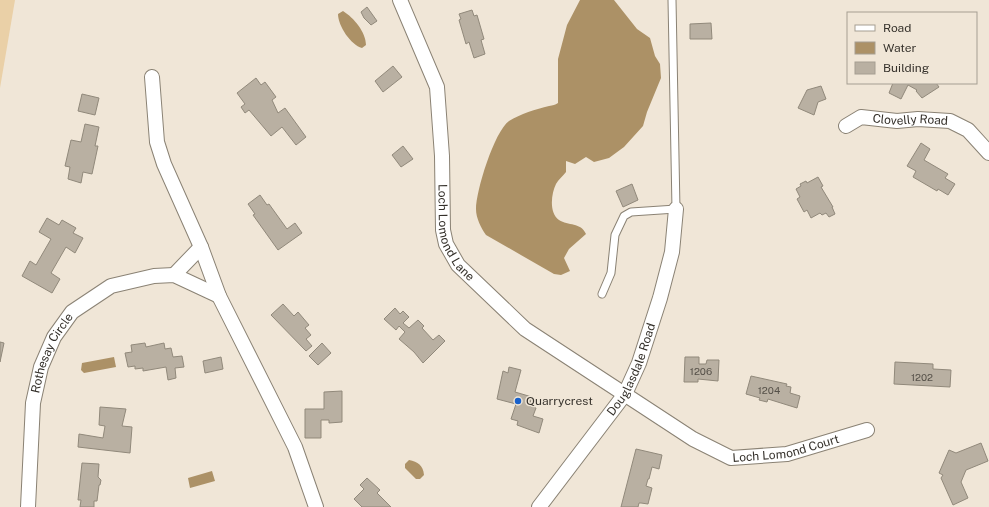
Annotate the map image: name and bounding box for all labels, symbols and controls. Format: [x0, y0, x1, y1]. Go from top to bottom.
legend [847, 12, 977, 84]
text: Road [883, 21, 911, 35]
text: Water [883, 41, 917, 55]
text: Building [883, 61, 929, 75]
street label: Clovelly Road [872, 111, 948, 128]
street label: Loch Lomond Lane [435, 184, 477, 284]
street label: Rothesay Circle [28, 310, 76, 394]
street label: Douglasdale Road [604, 321, 658, 419]
house number: 1206 [690, 365, 712, 377]
house number: 1202 [911, 371, 933, 383]
house number: 1204 [758, 384, 780, 396]
place label: Quarrycrest [526, 394, 593, 408]
marker: Quarrycrest [513, 396, 523, 406]
street label: Loch Lomond Court [732, 432, 841, 465]

